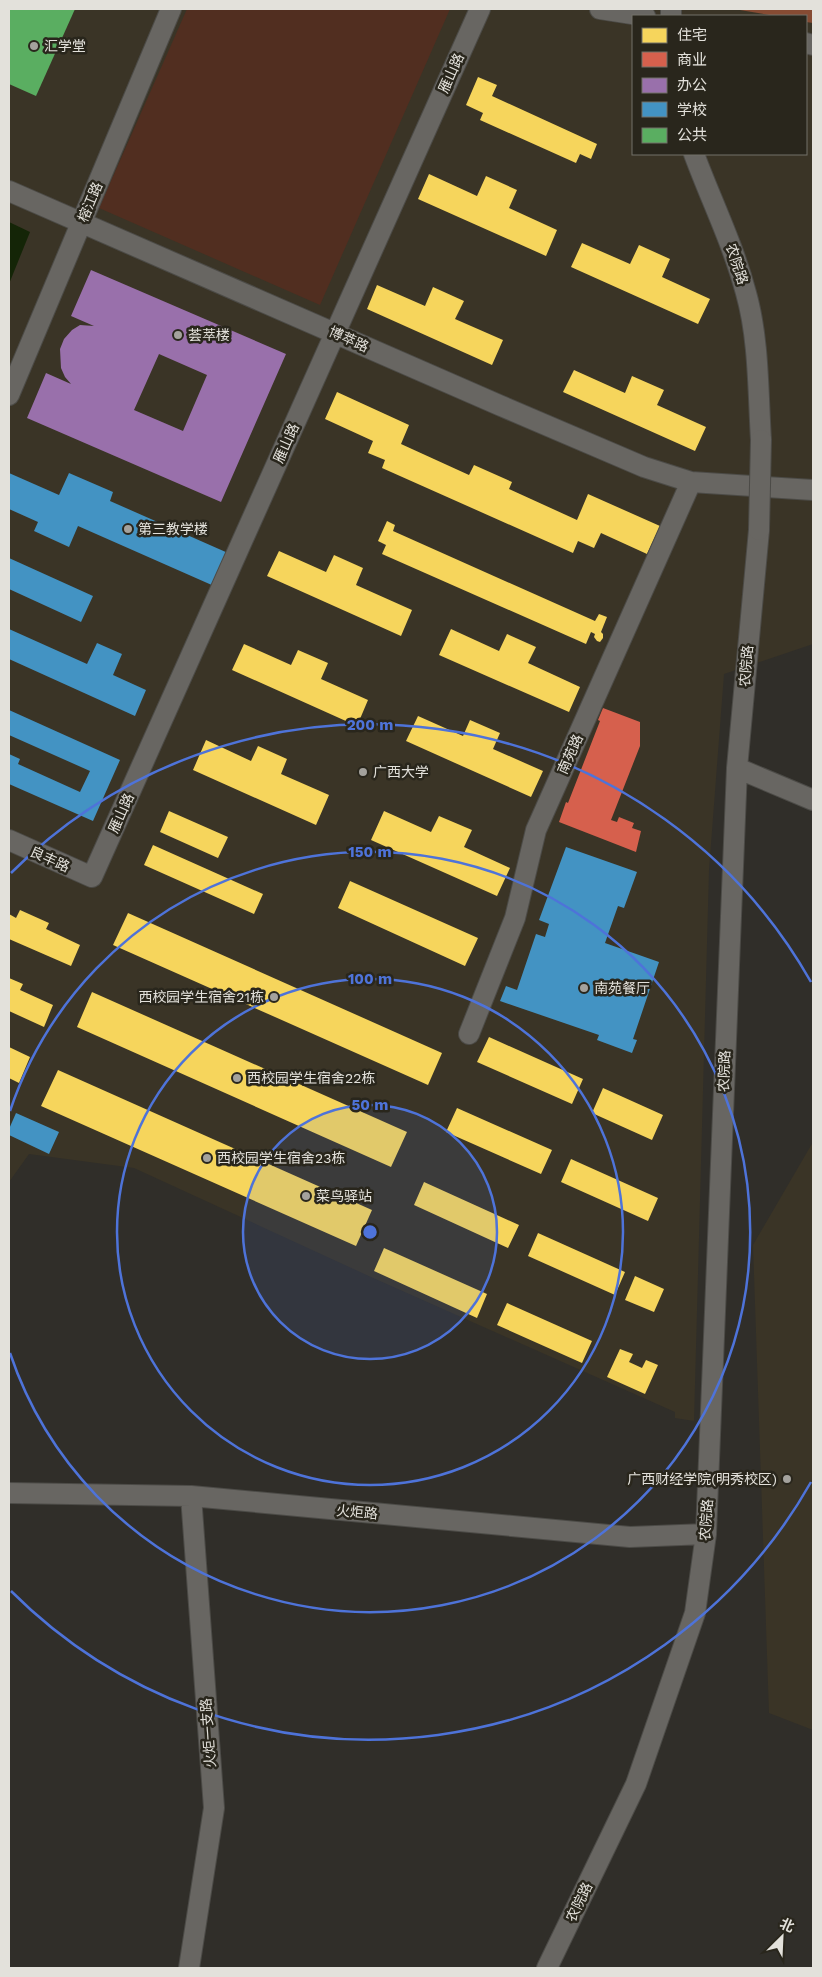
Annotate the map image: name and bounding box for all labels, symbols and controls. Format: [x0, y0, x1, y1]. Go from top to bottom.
legend [632, 15, 807, 155]
text: 住宅 [677, 26, 707, 44]
place label: 汇学堂 [44, 38, 86, 54]
marker: 汇学堂 [28, 40, 40, 52]
street label: 雁山路 [435, 51, 467, 95]
text: 商业 [677, 51, 707, 69]
text: 办公 [677, 76, 707, 94]
text: 学校 [677, 101, 707, 119]
text: 公共 [677, 126, 707, 144]
street label: 榕江路 [74, 180, 106, 224]
street label: 农院路 [723, 242, 751, 286]
street label: 博萃路 [327, 323, 371, 355]
place label: 荟萃楼 [188, 327, 230, 343]
marker: 荟萃楼 [172, 329, 184, 341]
street label: 雁山路 [270, 421, 302, 465]
place label: 第三教学楼 [138, 521, 208, 537]
marker: 第三教学楼 [122, 523, 134, 535]
street label: 农院路 [736, 644, 756, 688]
text: 200 m [347, 716, 393, 734]
street label: 南苑路 [554, 732, 586, 776]
place label: 广西大学 [373, 764, 429, 780]
marker: 广西大学 [357, 766, 369, 778]
street label: 雁山路 [105, 791, 137, 835]
street label: 良丰路 [28, 843, 72, 875]
text: 150 m [348, 843, 392, 861]
text: 100 m [348, 970, 392, 988]
place label: 南苑餐厅 [594, 980, 650, 996]
marker: 南苑餐厅 [578, 982, 590, 994]
place label: 西校园学生宿舍21栋 [138, 989, 264, 1005]
marker: 西校园学生宿舍21栋 [268, 991, 280, 1003]
street label: 农院路 [715, 1050, 733, 1092]
place label: 西校园学生宿舍22栋 [247, 1070, 375, 1086]
marker: 西校园学生宿舍22栋 [231, 1072, 243, 1084]
text: 50 m [352, 1096, 388, 1114]
place label: 西校园学生宿舍23栋 [217, 1150, 345, 1166]
marker: 西校园学生宿舍23栋 [201, 1152, 213, 1164]
place label: 菜鸟驿站 [316, 1188, 372, 1204]
marker: 菜鸟驿站 [300, 1190, 312, 1202]
centre of rings [361, 1223, 379, 1241]
place label: 广西财经学院(明秀校区) [627, 1471, 777, 1487]
marker: 广西财经学院(明秀校区) [781, 1473, 793, 1485]
street label: 农院路 [697, 1498, 715, 1542]
street label: 火炬路 [335, 1502, 379, 1522]
street label: 火炬一支路 [198, 1698, 218, 1768]
street label: 农院路 [563, 1880, 595, 1924]
north arrow [757, 1912, 807, 1962]
text: 北 [778, 1915, 797, 1935]

